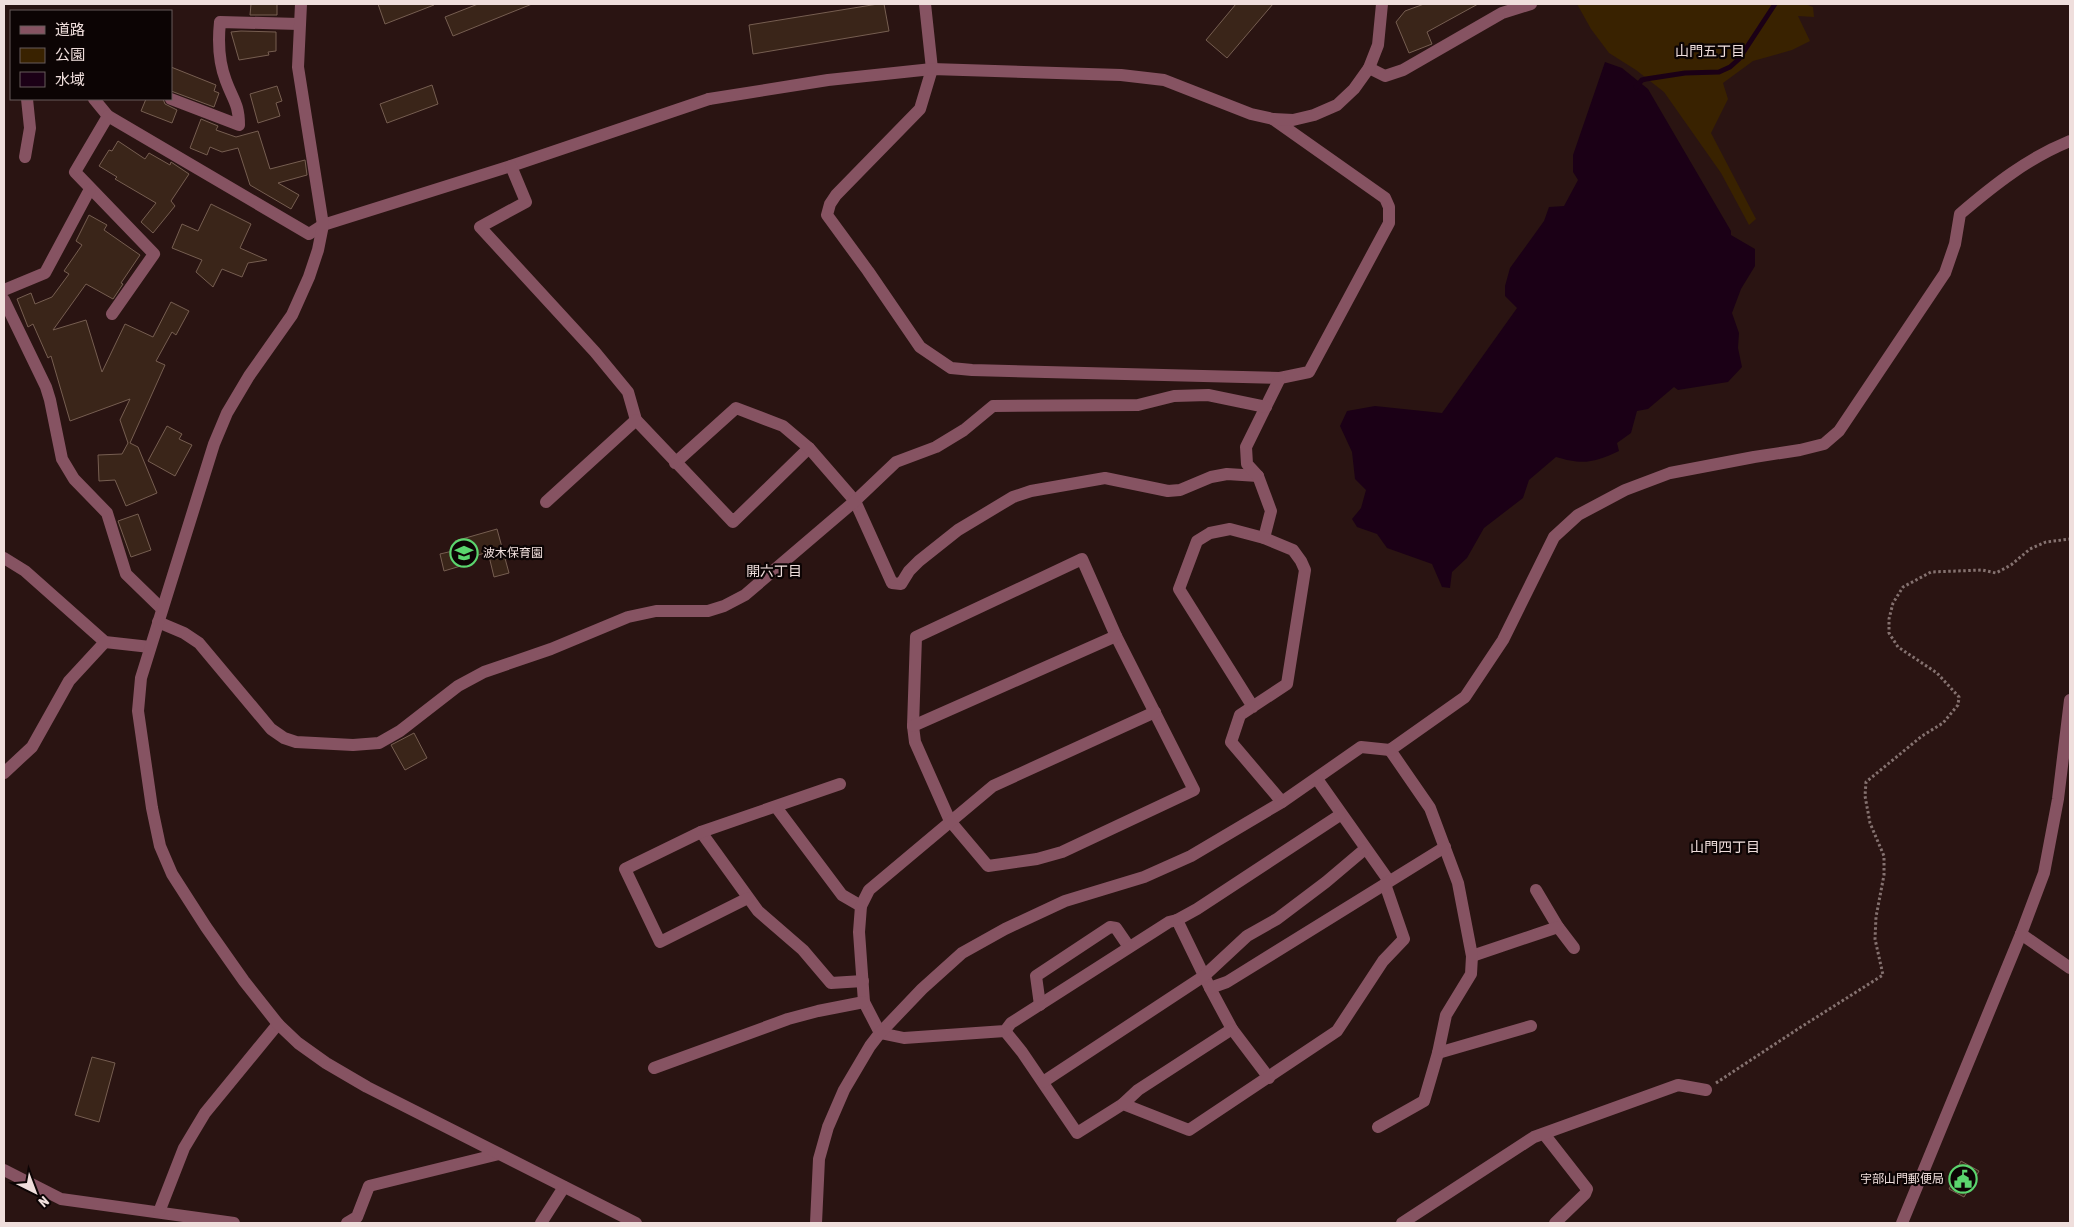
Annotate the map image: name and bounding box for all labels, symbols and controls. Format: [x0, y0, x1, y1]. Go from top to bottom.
legend [10, 10, 172, 100]
text: 道路 [55, 21, 85, 38]
district label: 山門五丁目 [1675, 43, 1745, 59]
text: 公園 [55, 46, 85, 63]
text: 水域 [55, 71, 85, 88]
school or university icon: 波木保育園 [449, 538, 479, 568]
place label: 波木保育園 [483, 546, 543, 560]
district label: 開六丁目 [746, 563, 802, 579]
district label: 山門四丁目 [1690, 839, 1760, 855]
public building icon: 宇部山門郵便局 [1948, 1164, 1978, 1194]
north arrow [10, 1167, 60, 1217]
place label: 宇部山門郵便局 [1860, 1172, 1944, 1186]
text: N [35, 1193, 52, 1210]

